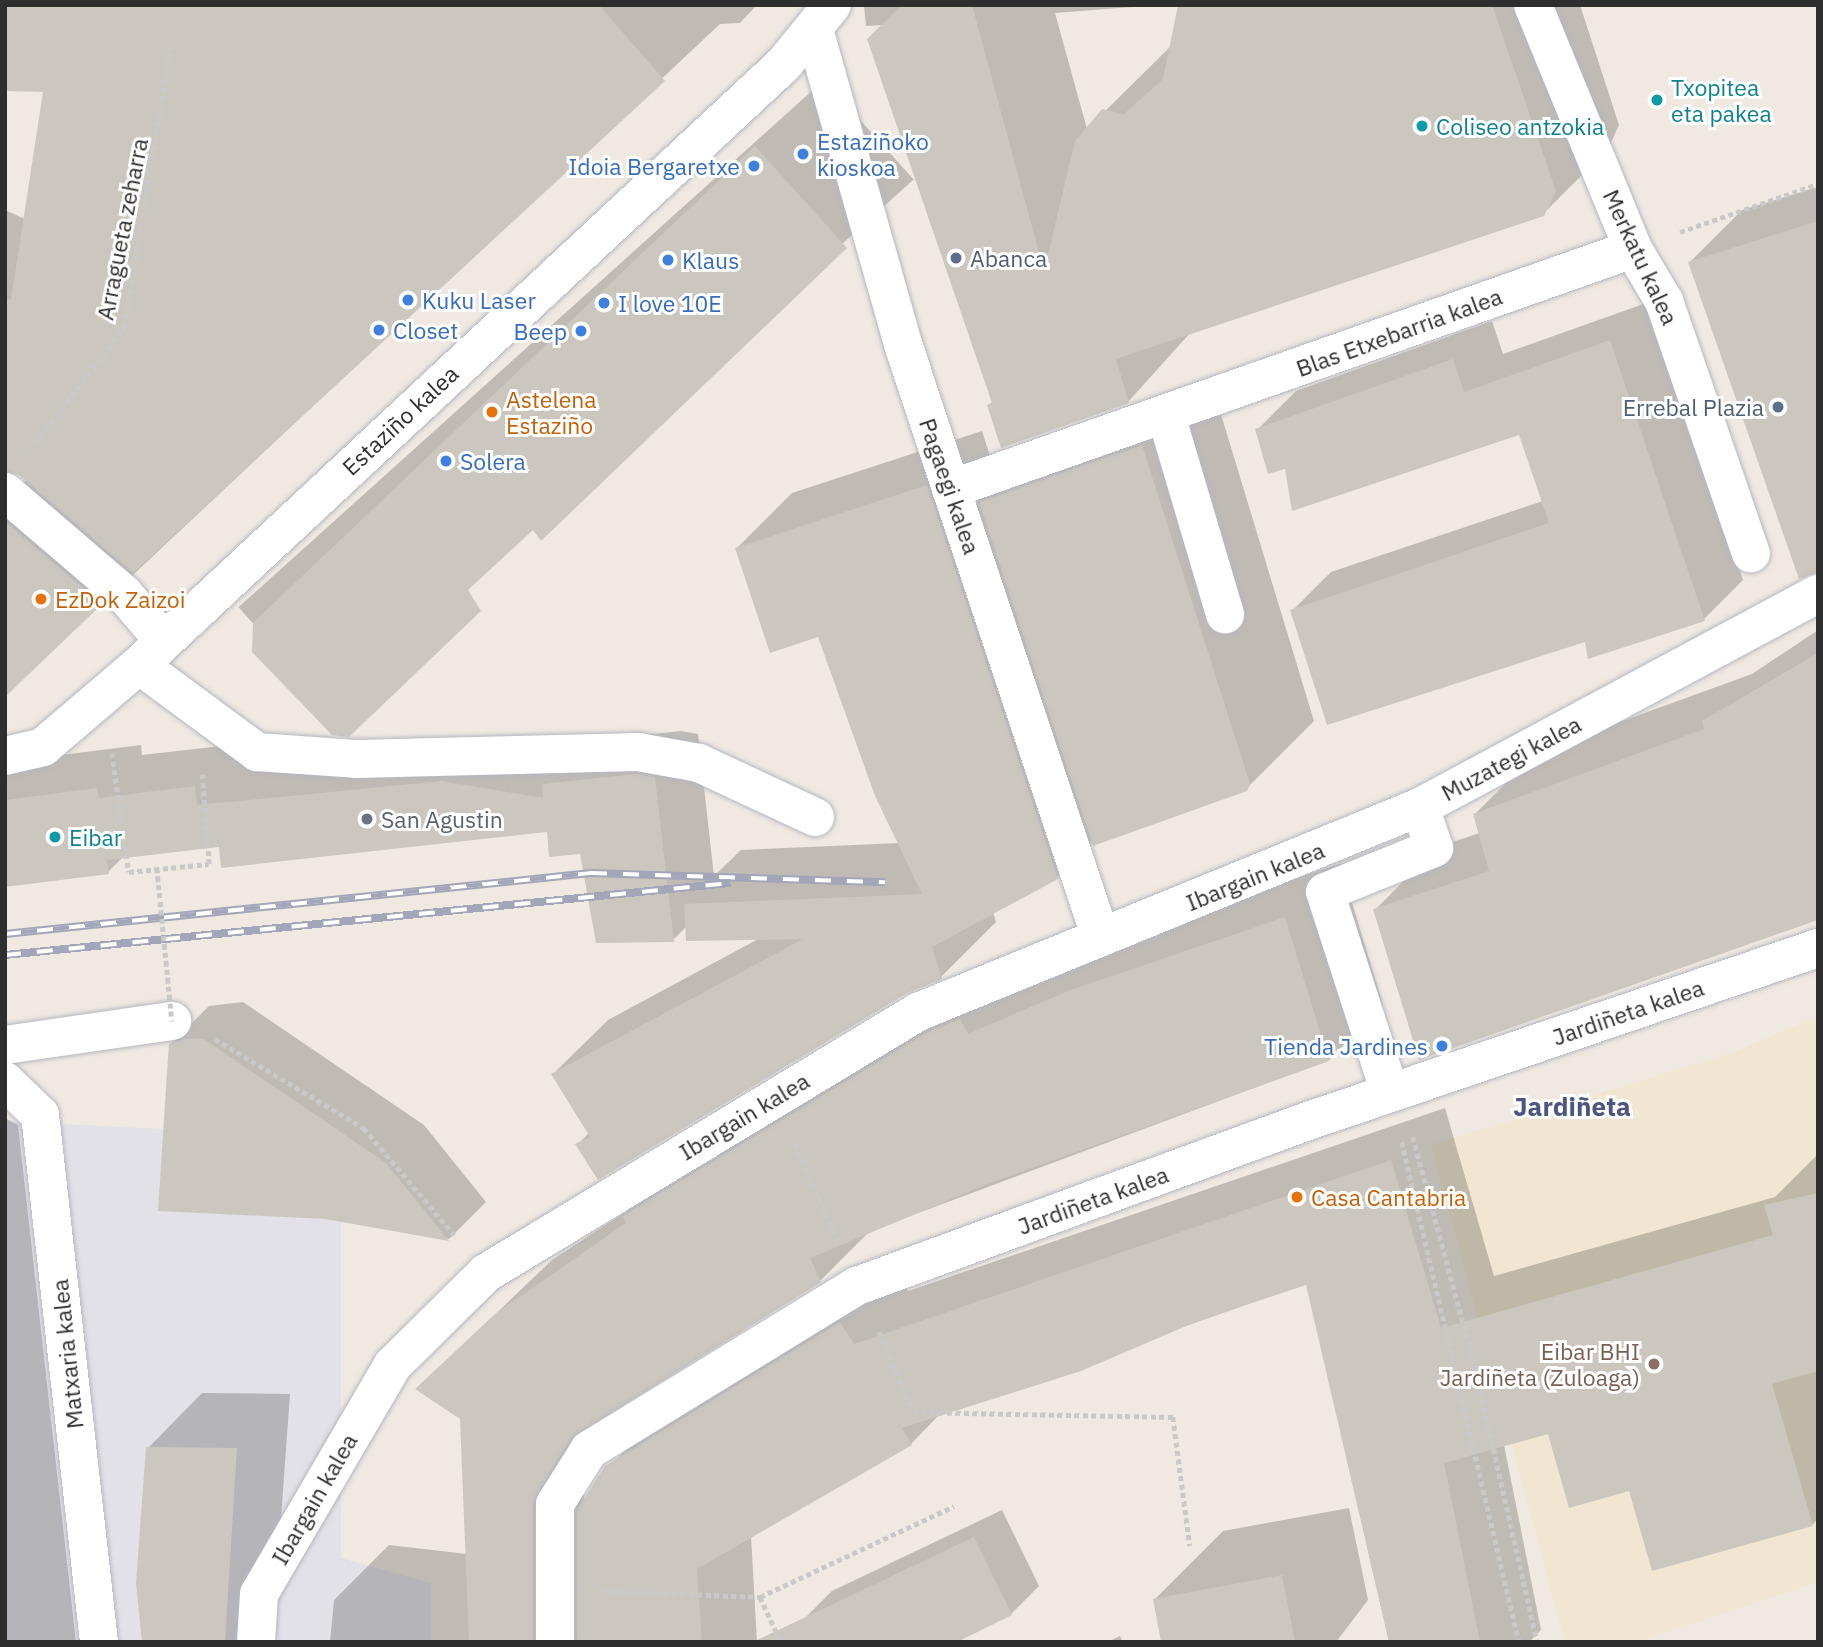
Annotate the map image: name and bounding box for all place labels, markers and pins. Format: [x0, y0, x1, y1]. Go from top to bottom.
place label: Txopitea eta pakea [1671, 73, 1772, 127]
marker: Txopitea eta pakea [1649, 92, 1665, 108]
place label: Coliseo antzokia [1436, 112, 1604, 140]
marker: Coliseo antzokia [1414, 118, 1430, 134]
place label: Estaziñoko kioskoa [817, 127, 929, 181]
marker: Estaziñoko kioskoa [795, 146, 811, 162]
place label: Idoia Bergaretxe [568, 152, 740, 180]
marker: Idoia Bergaretxe [746, 158, 762, 174]
place label: Abanca [970, 244, 1047, 272]
place label: Klaus [682, 246, 739, 274]
marker: Abanca [948, 250, 964, 266]
marker: Klaus [660, 252, 676, 268]
place label: Kuku Laser [422, 286, 536, 314]
place label: I love 10E [618, 289, 722, 317]
marker: Kuku Laser [400, 292, 416, 308]
marker: I love 10E [596, 295, 612, 311]
place label: Closet [393, 316, 458, 344]
place label: Beep [513, 317, 567, 345]
marker: Closet [371, 322, 387, 338]
marker: Beep [573, 323, 589, 339]
place label: Astelena Estaziño [506, 385, 597, 439]
place label: Errebal Plazia [1623, 393, 1764, 421]
marker: Errebal Plazia [1770, 399, 1786, 415]
marker: Astelena Estaziño [484, 404, 500, 420]
place label: Solera [460, 447, 526, 475]
marker: Solera [438, 453, 454, 469]
place label: EzDok Zaizoi [55, 585, 185, 613]
marker: EzDok Zaizoi [33, 591, 49, 607]
place label: San Agustin [381, 805, 503, 833]
marker: San Agustin [359, 811, 375, 827]
place label: Eibar [69, 823, 122, 851]
marker: Eibar [47, 829, 63, 845]
place label: Tienda Jardines [1264, 1032, 1428, 1060]
marker: Tienda Jardines [1434, 1038, 1450, 1054]
place label: Casa Cantabria [1311, 1183, 1466, 1211]
marker: Casa Cantabria [1289, 1189, 1305, 1205]
place label: Eibar BHI Jardiñeta (Zuloaga) [1440, 1337, 1640, 1391]
marker: Eibar BHI Jardiñeta (Zuloaga) [1646, 1356, 1662, 1372]

